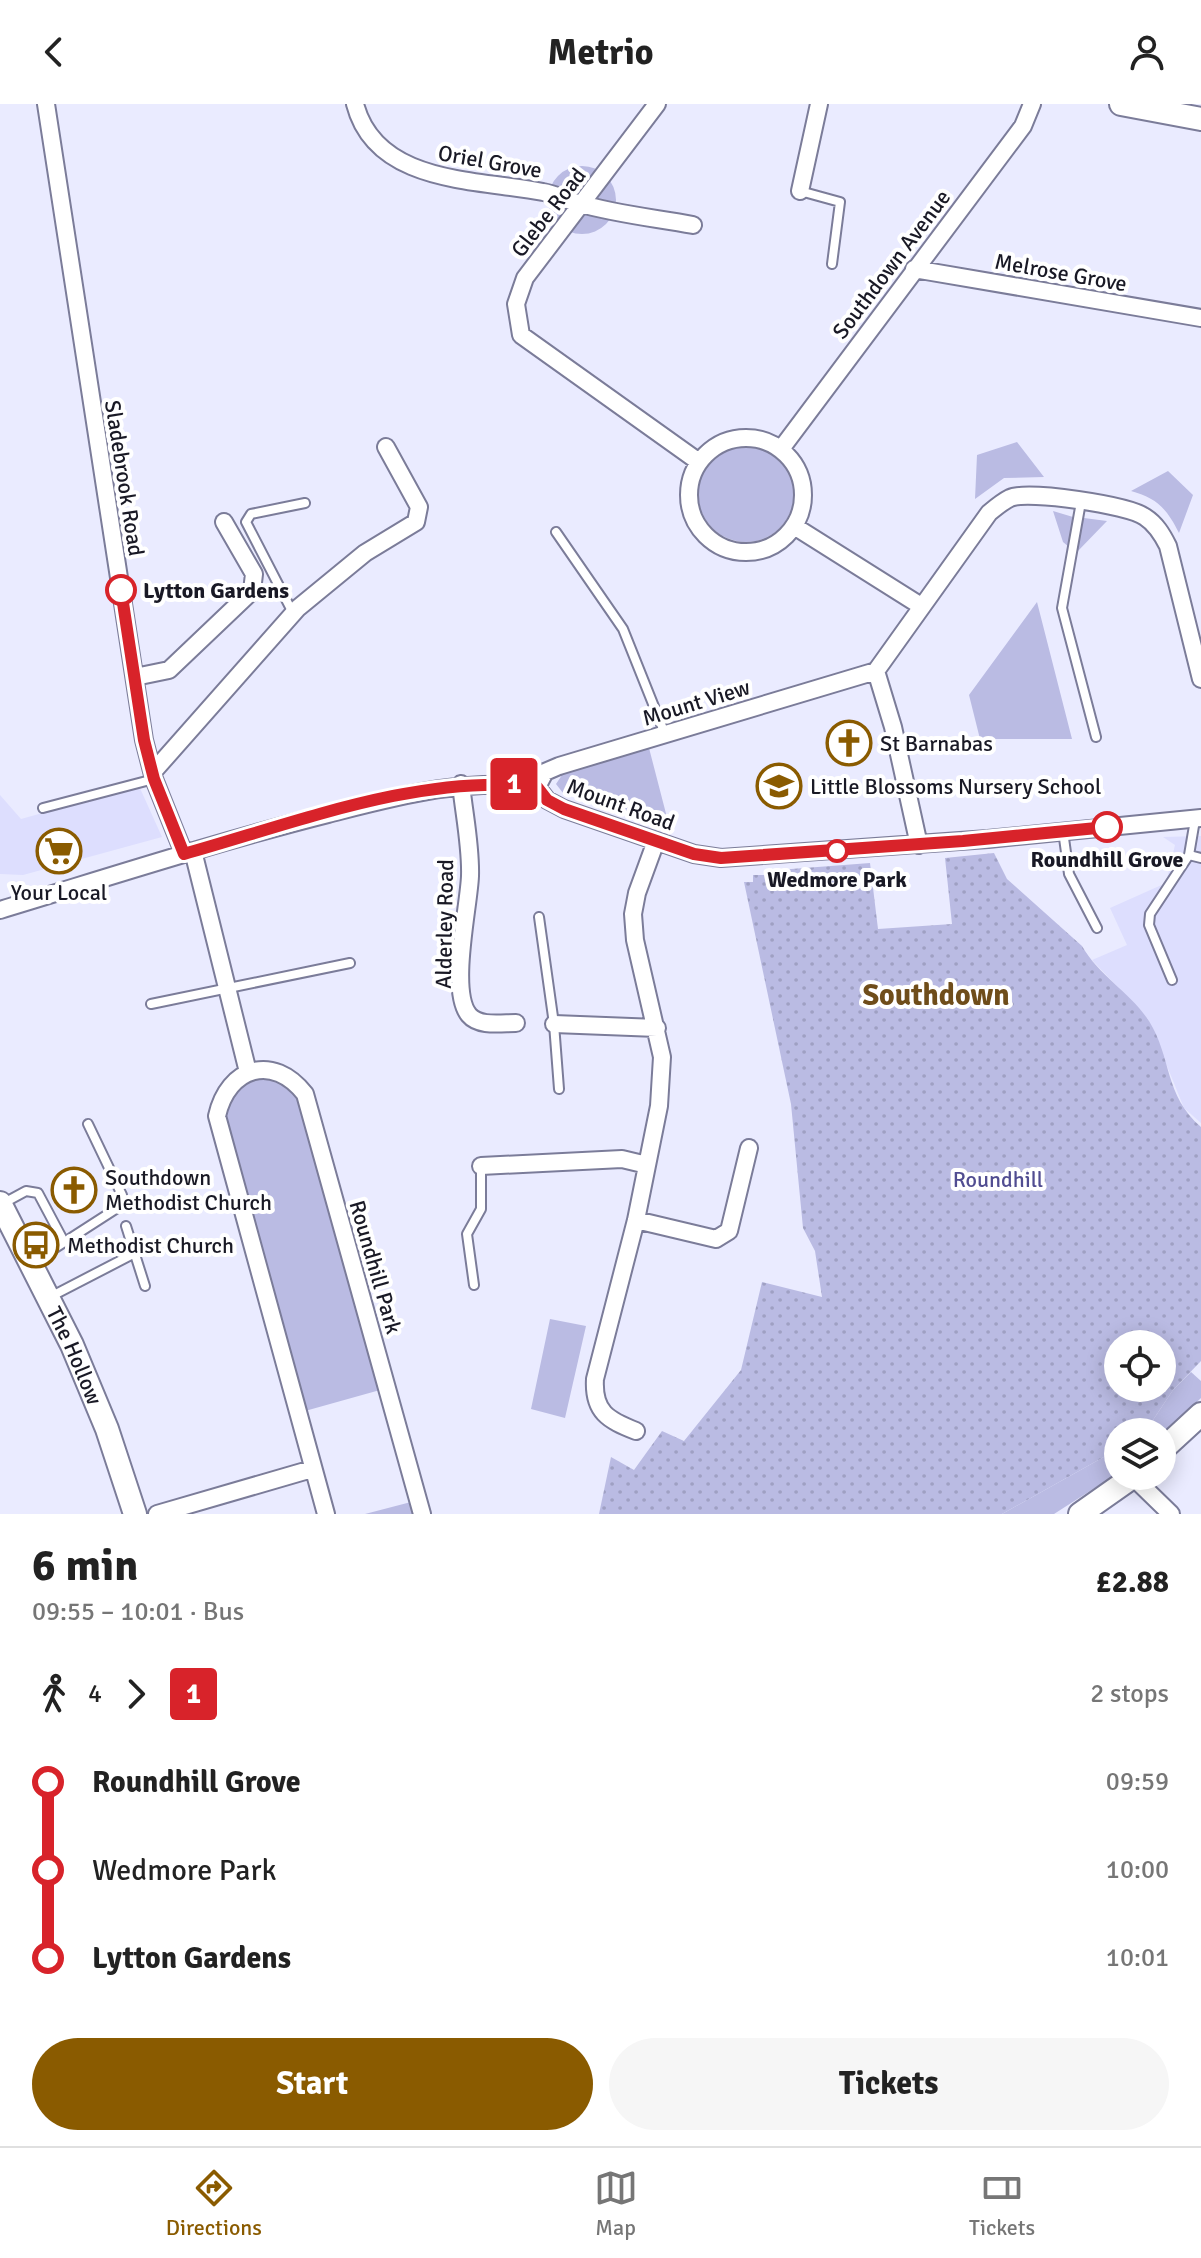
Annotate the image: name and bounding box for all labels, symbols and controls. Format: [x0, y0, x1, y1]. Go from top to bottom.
icon: back [32, 30, 76, 74]
text: Metrio [548, 30, 653, 75]
icon: person [1125, 30, 1169, 74]
street label: Oriel Grove [436, 139, 544, 184]
street label: Glebe Road [505, 162, 592, 262]
street label: Southdown Avenue [827, 184, 956, 344]
street label: Melrose Grove [993, 248, 1129, 297]
street label: Sladebrook Road [99, 398, 150, 558]
marker: Lytton Gardens [106, 575, 136, 605]
place label: Lytton Gardens [143, 577, 289, 604]
street label: Mount View [639, 673, 753, 732]
church icon: St Barnabas [825, 719, 873, 767]
place label: St Barnabas [880, 730, 993, 757]
line badge: 1 [488, 758, 540, 810]
school or university icon: Little Blossoms Nursery School [755, 762, 803, 810]
text: 1 [506, 767, 522, 801]
street label: Mount Road [563, 772, 678, 836]
place label: Little Blossoms Nursery School [810, 773, 1102, 800]
marker: Roundhill Grove [1092, 812, 1122, 842]
supermarket icon: Your Local [35, 827, 83, 875]
marker: Wedmore Park [826, 840, 848, 862]
place label: Roundhill Grove [1031, 846, 1184, 873]
street label: Alderley Road [430, 859, 459, 989]
place label: Wedmore Park [767, 866, 907, 893]
place label: Your Local [11, 879, 107, 906]
district label: Southdown [862, 977, 1010, 1014]
place label: Southdown Methodist Church [105, 1164, 272, 1216]
church icon: Southdown Methodist Church [50, 1166, 98, 1214]
park label: Roundhill [953, 1166, 1043, 1193]
street label: Roundhill Park [344, 1197, 407, 1337]
bus stop icon: Methodist Church [12, 1221, 60, 1269]
place label: Methodist Church [67, 1232, 234, 1259]
street label: The Hollow [41, 1302, 108, 1409]
map controls [1104, 1330, 1176, 1490]
button: locate [1104, 1330, 1176, 1402]
button: layers [1104, 1418, 1176, 1490]
text: 6 min [32, 1539, 138, 1593]
text: £2.88 [1096, 1564, 1169, 1601]
text: 09:55 – 10:01 · Bus [32, 1596, 244, 1628]
icon: walk [32, 1672, 76, 1716]
icon: forward [114, 1672, 158, 1716]
text: 1 [186, 1677, 201, 1711]
text: 4 [88, 1678, 102, 1710]
text: 2 stops [1090, 1678, 1169, 1710]
text: Roundhill Grove [92, 1764, 301, 1801]
text: 09:59 [1106, 1766, 1169, 1798]
text: Wedmore Park [92, 1852, 277, 1889]
text: 10:00 [1106, 1854, 1169, 1886]
text: Lytton Gardens [92, 1940, 291, 1977]
text: 10:01 [1106, 1942, 1169, 1974]
button: Start [32, 2038, 593, 2130]
button: Tickets [609, 2038, 1169, 2130]
tab: Directions [166, 2166, 262, 2241]
tab: Map [594, 2166, 638, 2241]
tab: Tickets [969, 2166, 1035, 2241]

